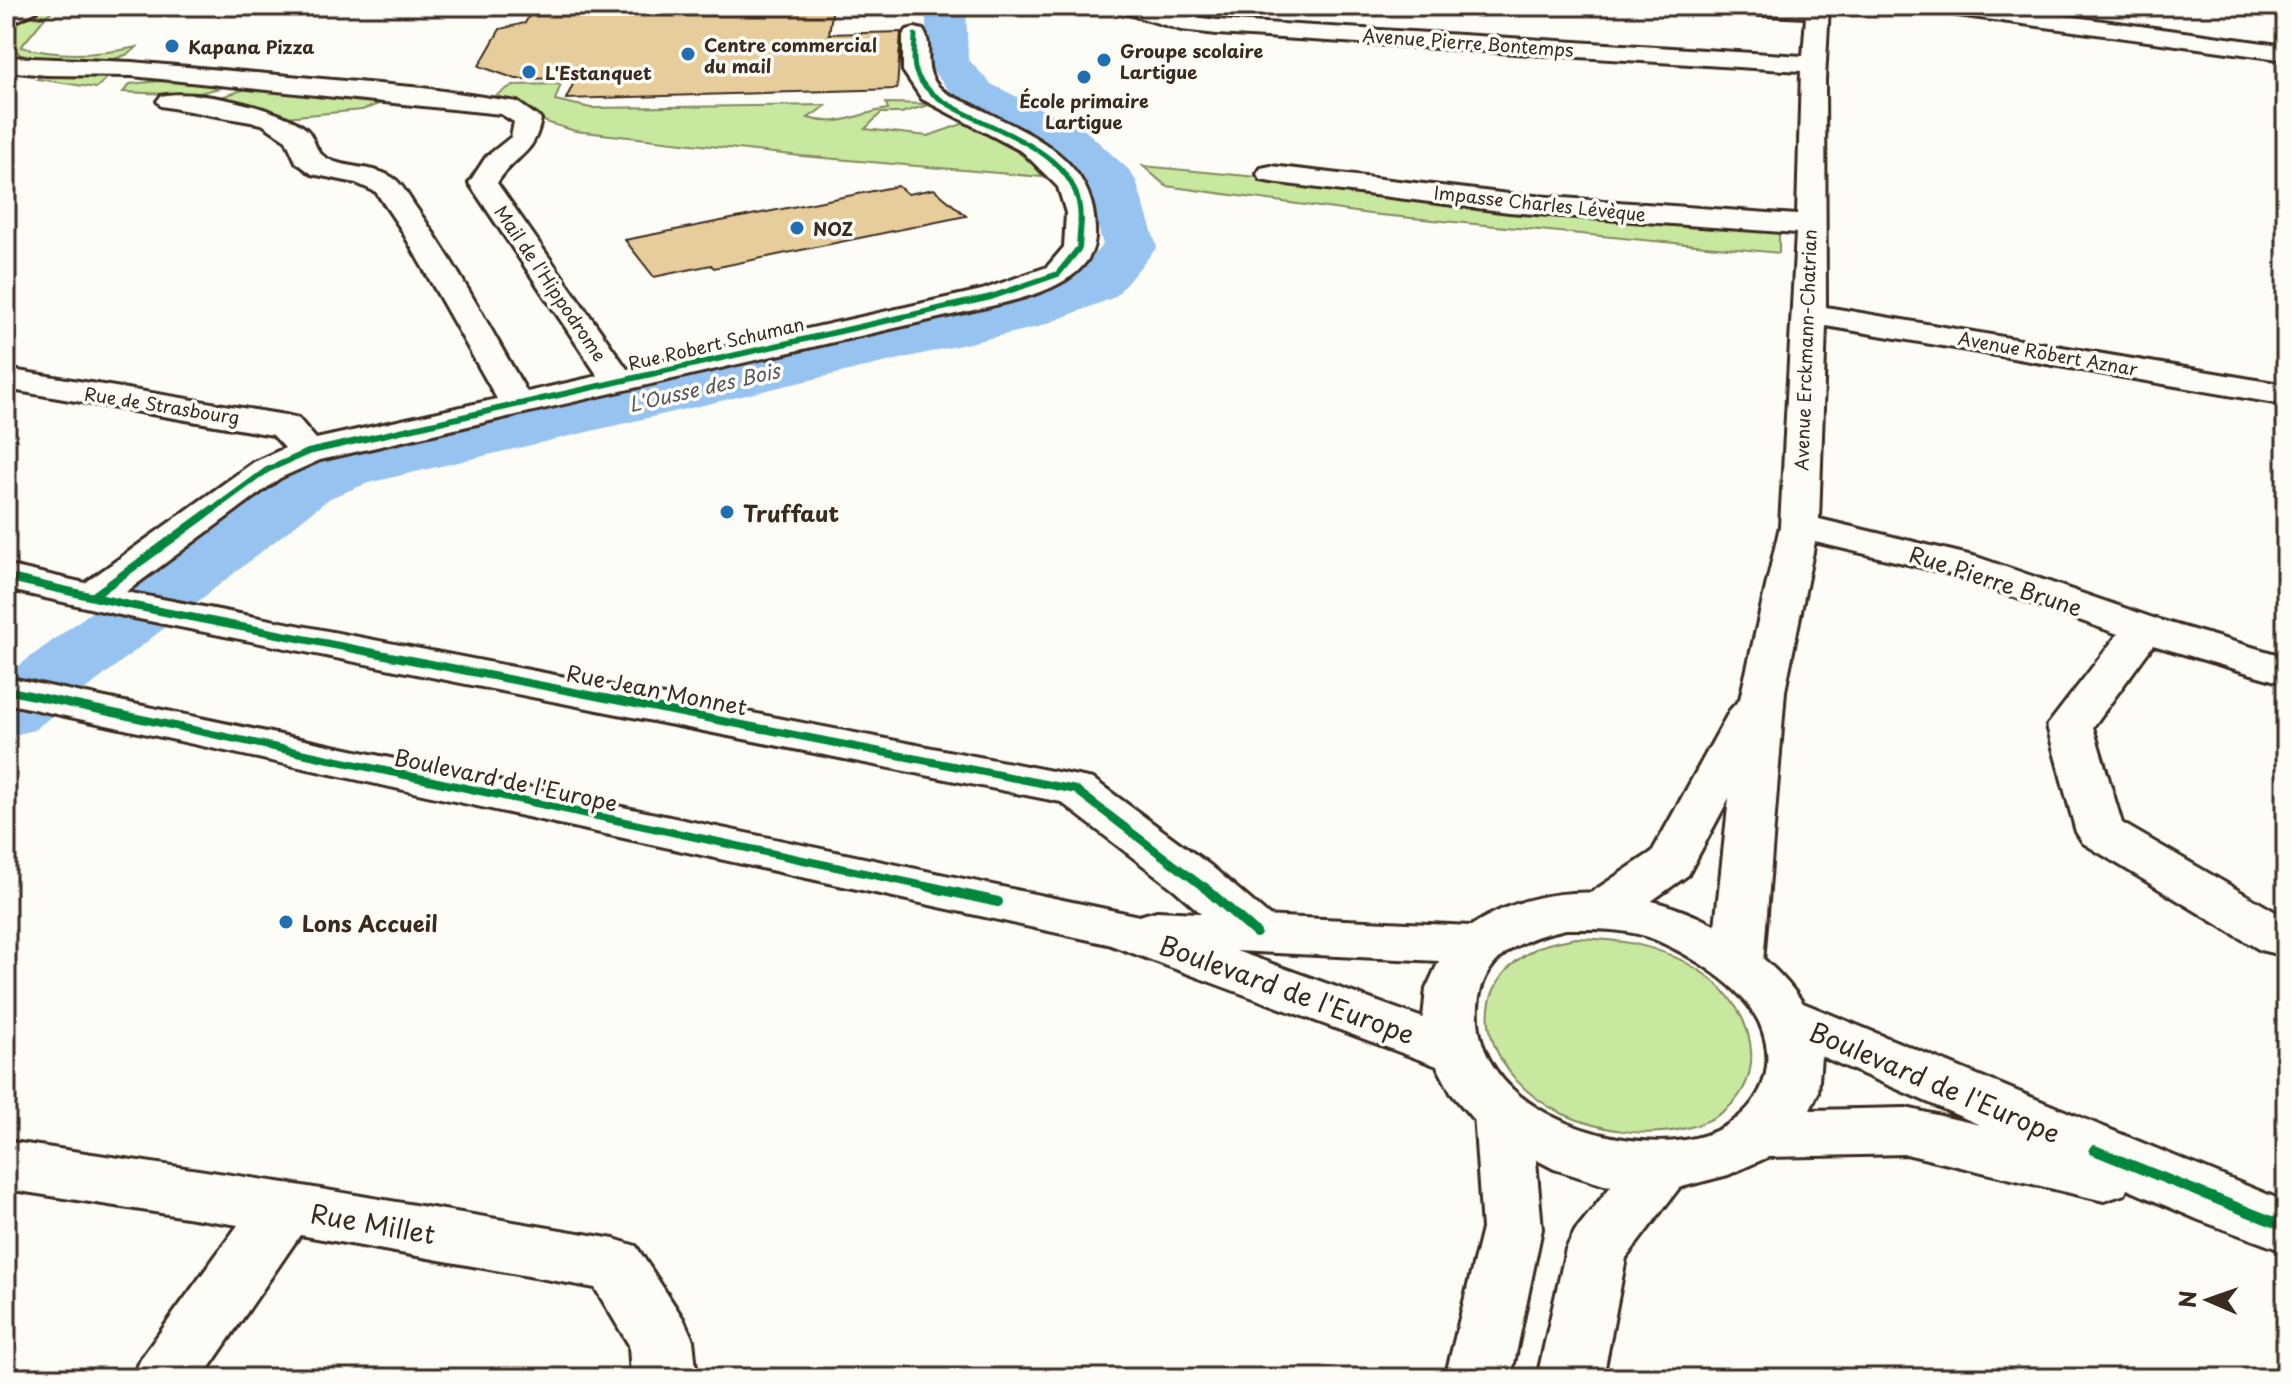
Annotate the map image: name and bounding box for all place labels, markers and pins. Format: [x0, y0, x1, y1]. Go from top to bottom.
place label: Centre commercial du mail [704, 31, 877, 79]
place label: Kapana Pizza [188, 33, 315, 60]
marker: Kapana Pizza [163, 37, 181, 55]
place label: Groupe scolaire Lartigue [1120, 37, 1264, 85]
marker: Centre commercial du mail [679, 45, 697, 63]
marker: Groupe scolaire Lartigue [1095, 51, 1113, 69]
place label: L'Estanquet [545, 59, 652, 86]
marker: L'Estanquet [520, 63, 538, 81]
marker: École primaire Lartigue [1075, 68, 1093, 86]
place label: École primaire Lartigue [1019, 87, 1149, 135]
place label: NOZ [813, 215, 853, 242]
marker: NOZ [788, 219, 806, 237]
place label: Truffaut [743, 496, 839, 529]
marker: Truffaut [718, 503, 736, 521]
place label: Lons Accueil [302, 906, 438, 939]
marker: Lons Accueil [277, 913, 295, 931]

